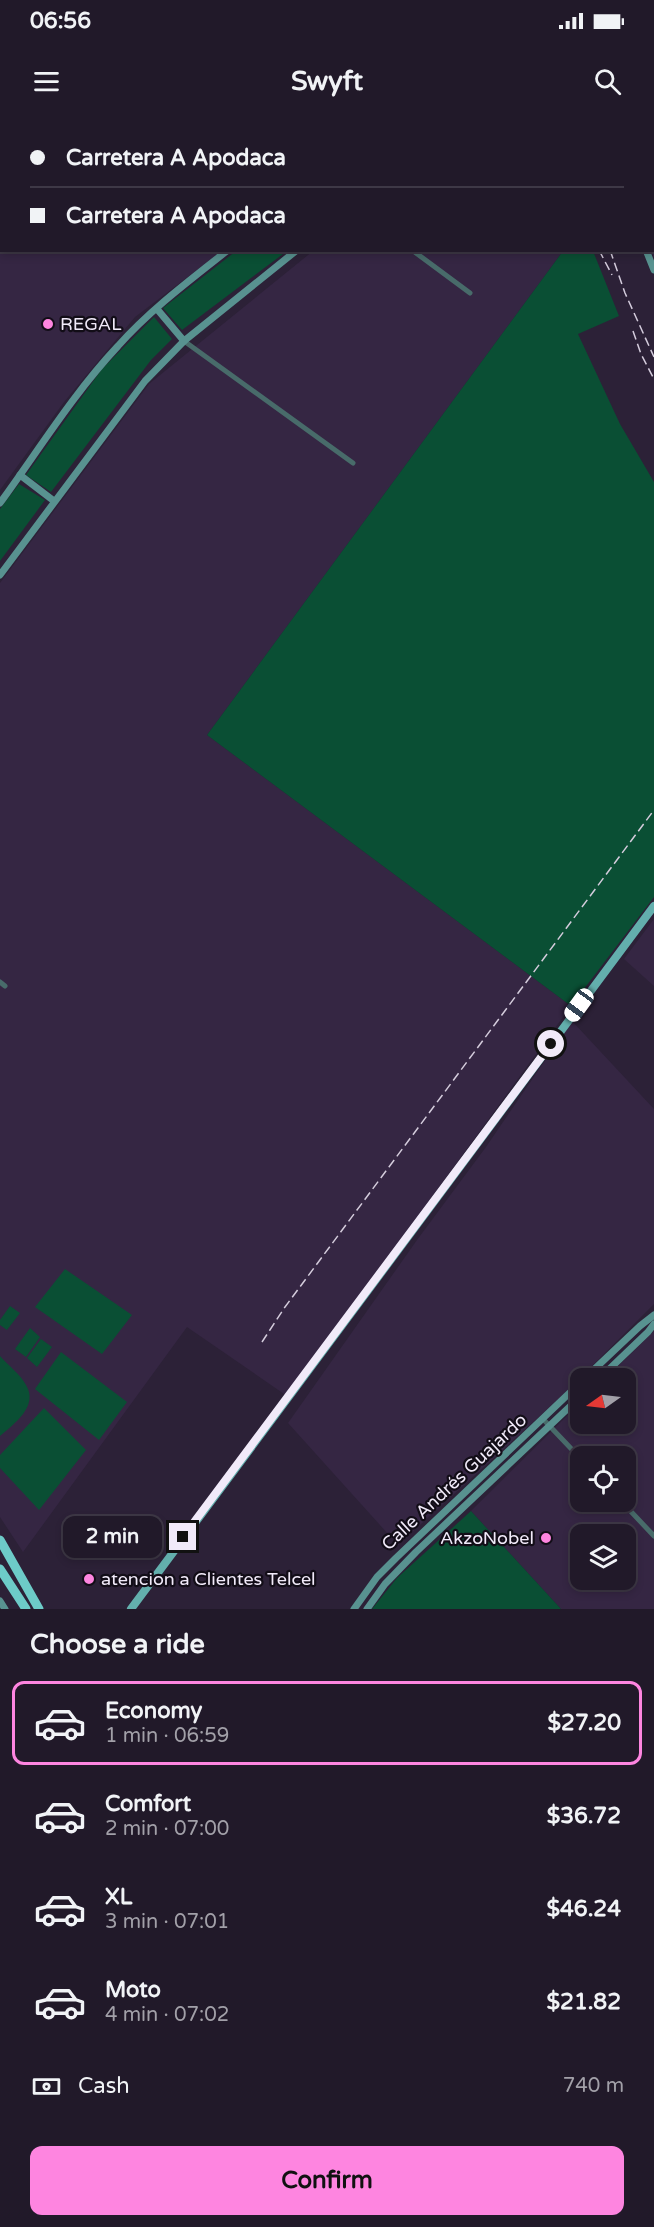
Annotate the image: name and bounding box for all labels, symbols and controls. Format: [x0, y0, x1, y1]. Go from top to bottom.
text: 06:56 [30, 8, 91, 34]
icon: menu [30, 65, 63, 98]
text: Swyft [291, 65, 363, 98]
icon: search [591, 65, 624, 98]
text: Carretera A Apodaca [66, 145, 286, 171]
text: Carretera A Apodaca [66, 203, 286, 229]
place label: REGAL [60, 313, 122, 335]
marker: REGAL [41, 317, 55, 331]
car [561, 985, 597, 1025]
route start [537, 1030, 564, 1057]
north arrow [570, 1368, 636, 1434]
map controls [570, 1368, 636, 1590]
street label: Calle Andrés Guajardo [377, 1409, 531, 1555]
button: locate [570, 1446, 636, 1512]
callout: 2 min [63, 1516, 162, 1558]
route end [169, 1523, 196, 1550]
button: layers [570, 1524, 636, 1590]
text: 2 min [86, 1525, 139, 1549]
place label: AkzoNobel [440, 1527, 534, 1549]
marker: AkzoNobel [539, 1531, 553, 1545]
place label: atencion a Clientes Telcel [101, 1568, 316, 1590]
marker: atencion a Clientes Telcel [82, 1572, 96, 1586]
text: Choose a ride [30, 1628, 205, 1661]
icon: car [33, 1696, 87, 1750]
text: Economy [105, 1698, 202, 1724]
text: $27.20 [548, 1710, 621, 1736]
text: 1 min · 06:59 [105, 1724, 229, 1748]
icon: car [33, 1789, 87, 1843]
text: Comfort [105, 1791, 191, 1817]
text: $36.72 [547, 1803, 621, 1829]
text: 2 min · 07:00 [105, 1817, 229, 1841]
icon: car [33, 1882, 87, 1936]
text: XL [105, 1884, 132, 1910]
text: $46.24 [546, 1896, 621, 1922]
text: 3 min · 07:01 [105, 1910, 229, 1934]
icon: car [33, 1975, 87, 2029]
text: Moto [105, 1977, 161, 2003]
text: $21.82 [547, 1989, 621, 2015]
text: 4 min · 07:02 [105, 2003, 229, 2027]
icon: cash [30, 2070, 63, 2103]
text: Cash [78, 2073, 130, 2099]
text: 740 m [563, 2074, 624, 2098]
button: Confirm [30, 2146, 624, 2215]

